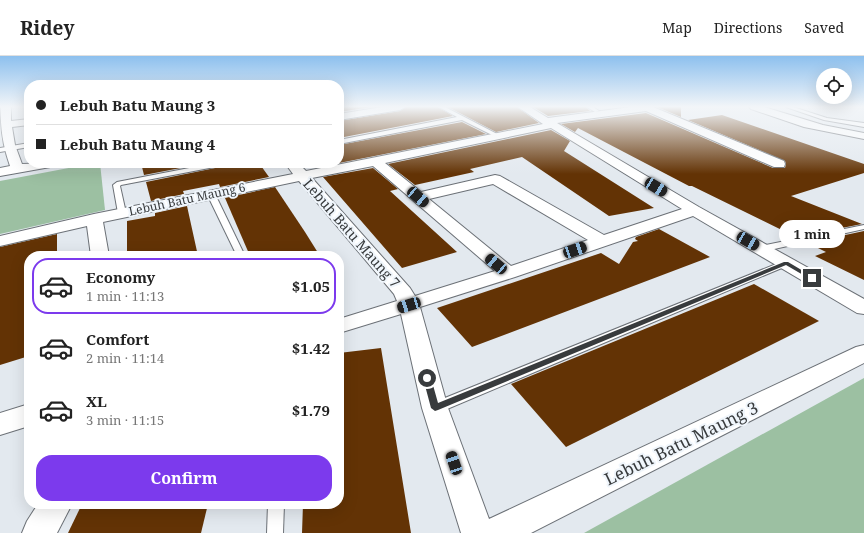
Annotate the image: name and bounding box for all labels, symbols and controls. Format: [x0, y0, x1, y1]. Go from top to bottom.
text: Ridey [20, 15, 74, 41]
text: Map [662, 18, 692, 37]
text: Directions [714, 18, 782, 37]
text: Saved [804, 18, 844, 37]
map controls [816, 68, 852, 104]
button: locate [816, 68, 852, 104]
text: Lebuh Batu Maung 3 [60, 95, 215, 115]
text: Lebuh Batu Maung 4 [60, 134, 215, 154]
street label: Lebuh Batu Maung 7 [299, 174, 405, 292]
car [643, 176, 669, 198]
street label: Lebuh Batu Maung 6 [127, 178, 247, 220]
car [405, 185, 431, 209]
callout: 1 min [779, 220, 845, 248]
text: 1 min [794, 225, 830, 243]
car [735, 230, 761, 252]
car [562, 240, 588, 260]
car [483, 252, 509, 276]
text: Economy [86, 267, 155, 287]
icon: car [38, 268, 74, 304]
route end [803, 269, 821, 287]
text: $1.05 [292, 276, 330, 296]
text: 1 min · 11:13 [86, 287, 164, 305]
car [396, 296, 422, 314]
text: Comfort [86, 329, 149, 349]
icon: car [38, 330, 74, 366]
text: $1.42 [292, 338, 330, 358]
text: 2 min · 11:14 [86, 349, 164, 367]
route start [418, 369, 436, 387]
text: XL [86, 391, 107, 411]
icon: car [38, 392, 74, 428]
street label: Lebuh Batu Maung 3 [600, 396, 762, 490]
text: $1.79 [292, 400, 330, 420]
text: 3 min · 11:15 [86, 411, 164, 429]
car [444, 450, 464, 476]
button: Confirm [36, 455, 332, 501]

